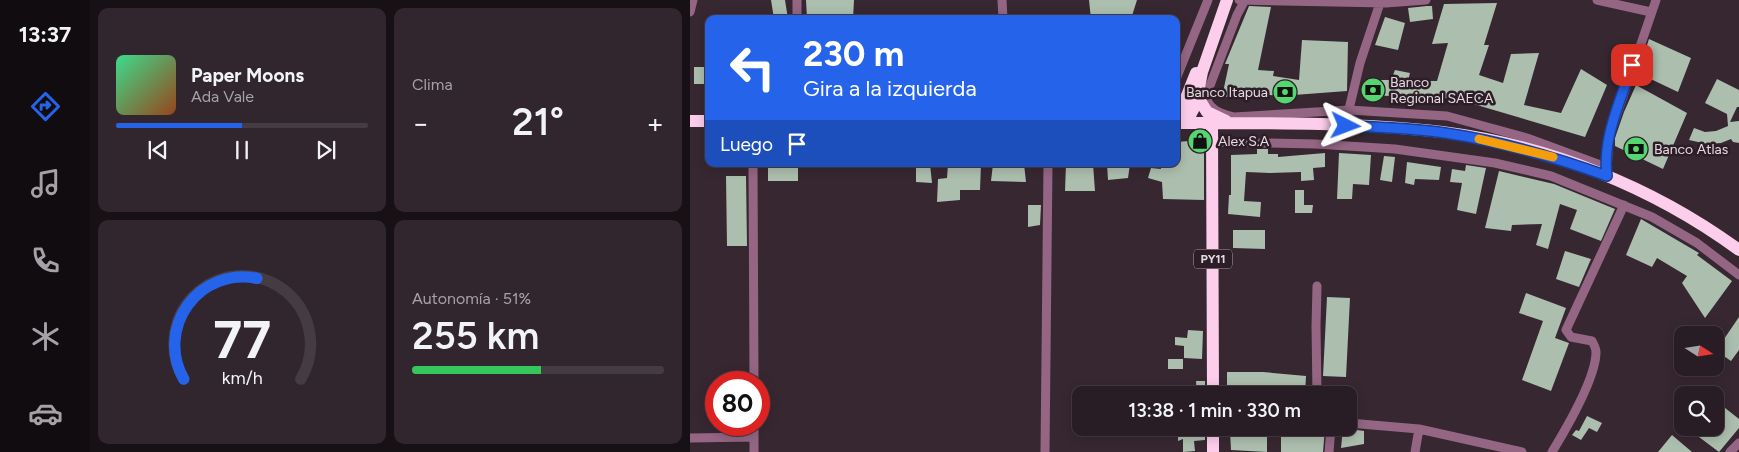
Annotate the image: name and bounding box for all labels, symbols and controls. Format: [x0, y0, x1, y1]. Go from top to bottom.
text: 13:37 [19, 21, 71, 48]
text: 230 m [803, 33, 904, 75]
icon: left [720, 35, 785, 100]
pin [1611, 44, 1653, 86]
icon: arrive [1618, 51, 1646, 79]
text: Paper Moons [191, 64, 304, 87]
place label: Banco Regional SAECA [1390, 74, 1494, 107]
text: Clima [412, 75, 453, 94]
text: Gira a la izquierda [803, 75, 977, 102]
bank icon: Banco Regional SAECA [1360, 77, 1386, 103]
bank icon: Banco Itapua [1272, 79, 1298, 105]
place label: Banco Itapua [1186, 84, 1268, 101]
text: Ada Vale [191, 87, 254, 106]
icon: directions [28, 89, 63, 124]
text: 21° [512, 99, 564, 145]
position arrow [1319, 99, 1371, 151]
text: − [412, 106, 429, 140]
text: + [647, 106, 664, 140]
shop icon: Alex S.A [1187, 128, 1213, 154]
icon: arrive [783, 130, 811, 158]
text: Luego [720, 133, 773, 156]
place label: Alex S.A [1218, 133, 1270, 150]
icon: previous [144, 136, 172, 164]
icon: pause [228, 136, 256, 164]
icon: next [312, 136, 340, 164]
bank icon: Banco Atlas [1623, 136, 1649, 162]
place label: Banco Atlas [1654, 141, 1728, 158]
icon: music [28, 166, 63, 201]
icon: phone [28, 243, 63, 278]
road number: PY11 [1194, 250, 1232, 268]
text: Autonomía · 51% [412, 289, 531, 308]
text: 77 [213, 309, 271, 371]
text: 255 km [412, 313, 539, 359]
icon: climate [28, 319, 63, 354]
north arrow [1674, 326, 1724, 376]
map controls [1674, 326, 1724, 436]
text: km/h [222, 367, 262, 388]
speed limit sign: 80 [705, 371, 770, 436]
button: search [1674, 386, 1724, 436]
icon: car [28, 396, 63, 431]
text: 13:38 · 1 min · 330 m [1128, 399, 1301, 422]

